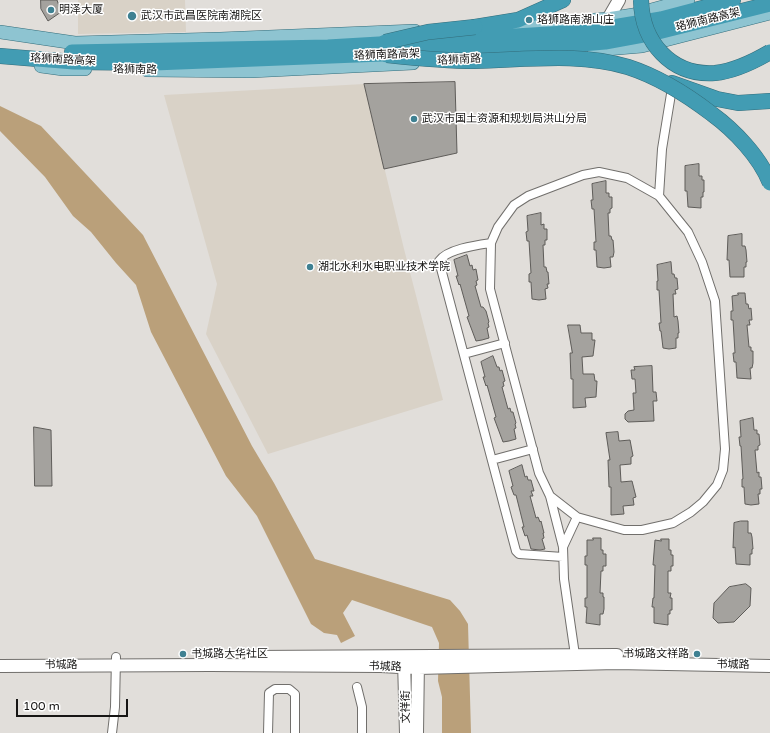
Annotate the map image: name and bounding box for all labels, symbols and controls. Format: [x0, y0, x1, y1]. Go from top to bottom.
place label: 明泽大厦 [59, 3, 103, 17]
marker: 明泽大厦 [46, 5, 56, 15]
street label: 珞狮南路高架 [674, 6, 742, 34]
place label: 武汉市武昌医院南湖院区 [141, 9, 262, 23]
marker: 武汉市武昌医院南湖院区 [126, 10, 138, 22]
place label: 珞狮路南湖山庄 [537, 13, 614, 27]
marker: 珞狮路南湖山庄 [524, 15, 534, 25]
street label: 珞狮南路高架 [354, 47, 420, 63]
street label: 珞狮南路高架 [30, 52, 96, 68]
street label: 珞狮南路 [437, 52, 481, 68]
street label: 珞狮南路 [113, 63, 157, 77]
place label: 武汉市国土资源和规划局洪山分局 [422, 112, 587, 126]
marker: 武汉市国土资源和规划局洪山分局 [409, 114, 419, 124]
place label: 湖北水利水电职业技术学院 [318, 260, 450, 274]
marker: 湖北水利水电职业技术学院 [305, 262, 315, 272]
place label: 书城路大华社区 [191, 647, 268, 661]
place label: 书城路文祥路 [623, 647, 689, 661]
marker: 书城路大华社区 [178, 649, 188, 659]
marker: 书城路文祥路 [692, 649, 702, 659]
street label: 书城路 [45, 658, 77, 672]
street label: 书城路 [716, 658, 750, 672]
street label: 书城路 [368, 660, 402, 674]
scale bar [18, 691, 130, 717]
street label: 文祥街 [399, 691, 413, 723]
text: 100 m [23, 699, 60, 713]

